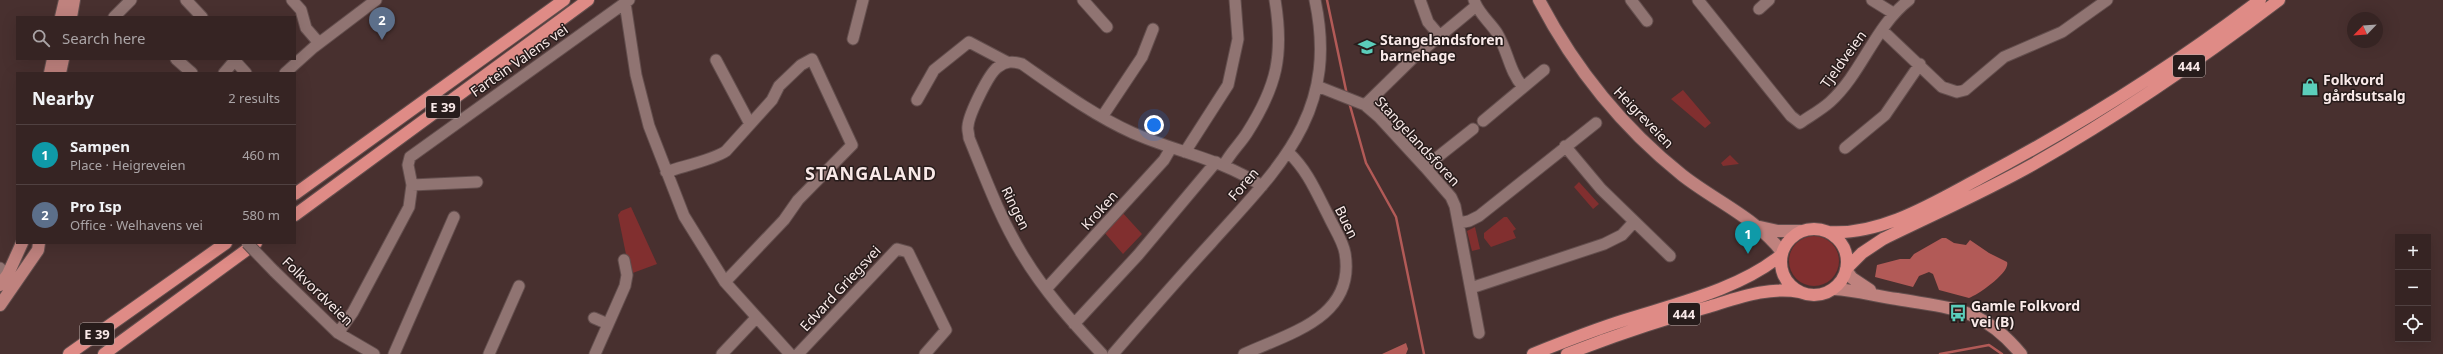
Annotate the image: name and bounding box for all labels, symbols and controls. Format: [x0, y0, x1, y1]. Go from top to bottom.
pin: 2 [369, 7, 395, 40]
north arrow [2347, 12, 2383, 48]
search box [16, 16, 296, 60]
street label: Fartein Valens vei [467, 19, 571, 101]
street label: Tjeldveien [1816, 26, 1870, 92]
icon: search [30, 27, 52, 49]
text: Search here [62, 28, 145, 48]
place label: Stangelandsforen barnehage [1380, 30, 1504, 65]
school or university icon: Stangelandsforen barnehage [1357, 37, 1377, 57]
road number: 444 [2173, 55, 2205, 77]
place label: Folkvord gårdsutsalg [2323, 70, 2406, 105]
shop icon: Folkvord gårdsutsalg [2300, 77, 2320, 97]
street label: Heigreveien [1610, 82, 1678, 152]
text: Nearby [32, 87, 94, 110]
text: 2 results [228, 89, 280, 107]
street label: Stangelandsforen [1371, 92, 1465, 190]
road number: E 39 [426, 96, 460, 118]
your location [1144, 115, 1164, 135]
text: Sampen [70, 136, 130, 156]
text: 1 [41, 146, 49, 164]
text: 460 m [242, 146, 280, 164]
text: Place · Heigreveien [70, 156, 185, 174]
district label: STANGALAND [805, 161, 937, 185]
street label: Foren [1223, 164, 1263, 204]
street label: Ringen [997, 183, 1035, 233]
street label: Kroken [1076, 186, 1122, 234]
text: Pro Isp [70, 196, 122, 216]
street label: Buen [1331, 202, 1363, 242]
text: 2 [41, 206, 49, 224]
text: 580 m [242, 206, 280, 224]
text: Office · Welhavens vei [70, 216, 203, 234]
pin: 1 [1735, 221, 1761, 254]
map controls [2395, 234, 2431, 342]
button: + [2395, 234, 2431, 270]
street label: Edvard Griegsvei [795, 241, 885, 335]
street label: Folkvordveien [278, 252, 358, 330]
button: − [2395, 270, 2431, 306]
place label: Gamle Folkvord vei (B) [1971, 296, 2080, 331]
road number: 444 [1668, 303, 1700, 325]
bus stop icon: Gamle Folkvord vei (B) [1948, 303, 1968, 323]
button: locate [2395, 306, 2431, 342]
road number: E 39 [80, 323, 114, 345]

